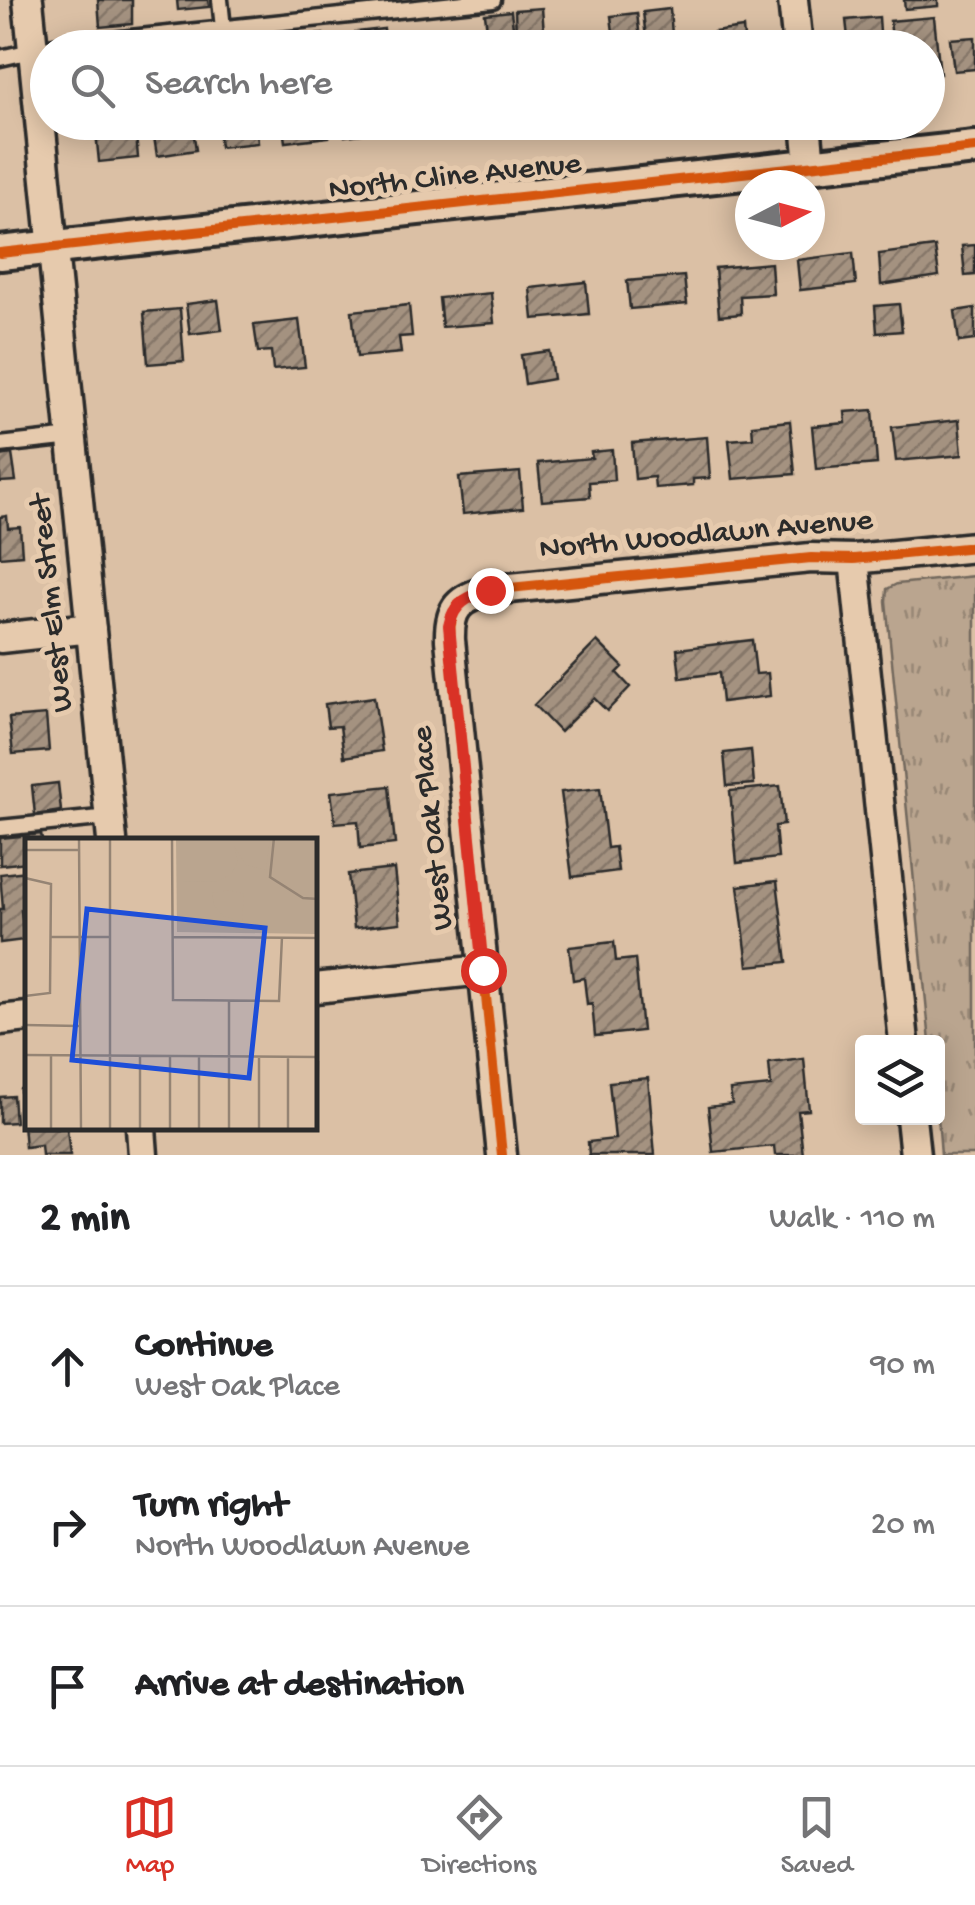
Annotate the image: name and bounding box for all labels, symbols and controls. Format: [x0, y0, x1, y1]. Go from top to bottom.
search box [30, 30, 945, 140]
icon: search [65, 58, 120, 113]
text: Search here [145, 63, 332, 107]
street label: North Cline Avenue [327, 146, 584, 210]
north arrow [735, 170, 825, 260]
street label: West Elm Street [22, 489, 83, 714]
street label: North Woodlawn Avenue [538, 502, 875, 570]
route end [468, 568, 514, 614]
street label: West Oak Place [404, 724, 464, 932]
inset map [25, 838, 318, 1130]
route start [461, 948, 507, 994]
map controls [855, 1035, 945, 1125]
button: layers [855, 1035, 945, 1125]
text: 2 min [40, 1196, 129, 1245]
text: Walk · 110 m [769, 1201, 935, 1239]
text: Continue [135, 1325, 273, 1369]
icon: ahead [40, 1339, 95, 1394]
text: 90 m [871, 1347, 935, 1385]
text: West Oak Place [135, 1369, 340, 1407]
text: Turn right [135, 1485, 287, 1529]
icon: right [40, 1499, 95, 1554]
text: 20 m [871, 1507, 935, 1545]
text: North Woodlawn Avenue [135, 1529, 469, 1567]
icon: arrive [40, 1659, 95, 1714]
text: Arrive at destination [135, 1664, 464, 1708]
tab: Map [122, 1790, 177, 1883]
tab: Directions [422, 1790, 536, 1883]
tab: Saved [781, 1790, 853, 1883]

